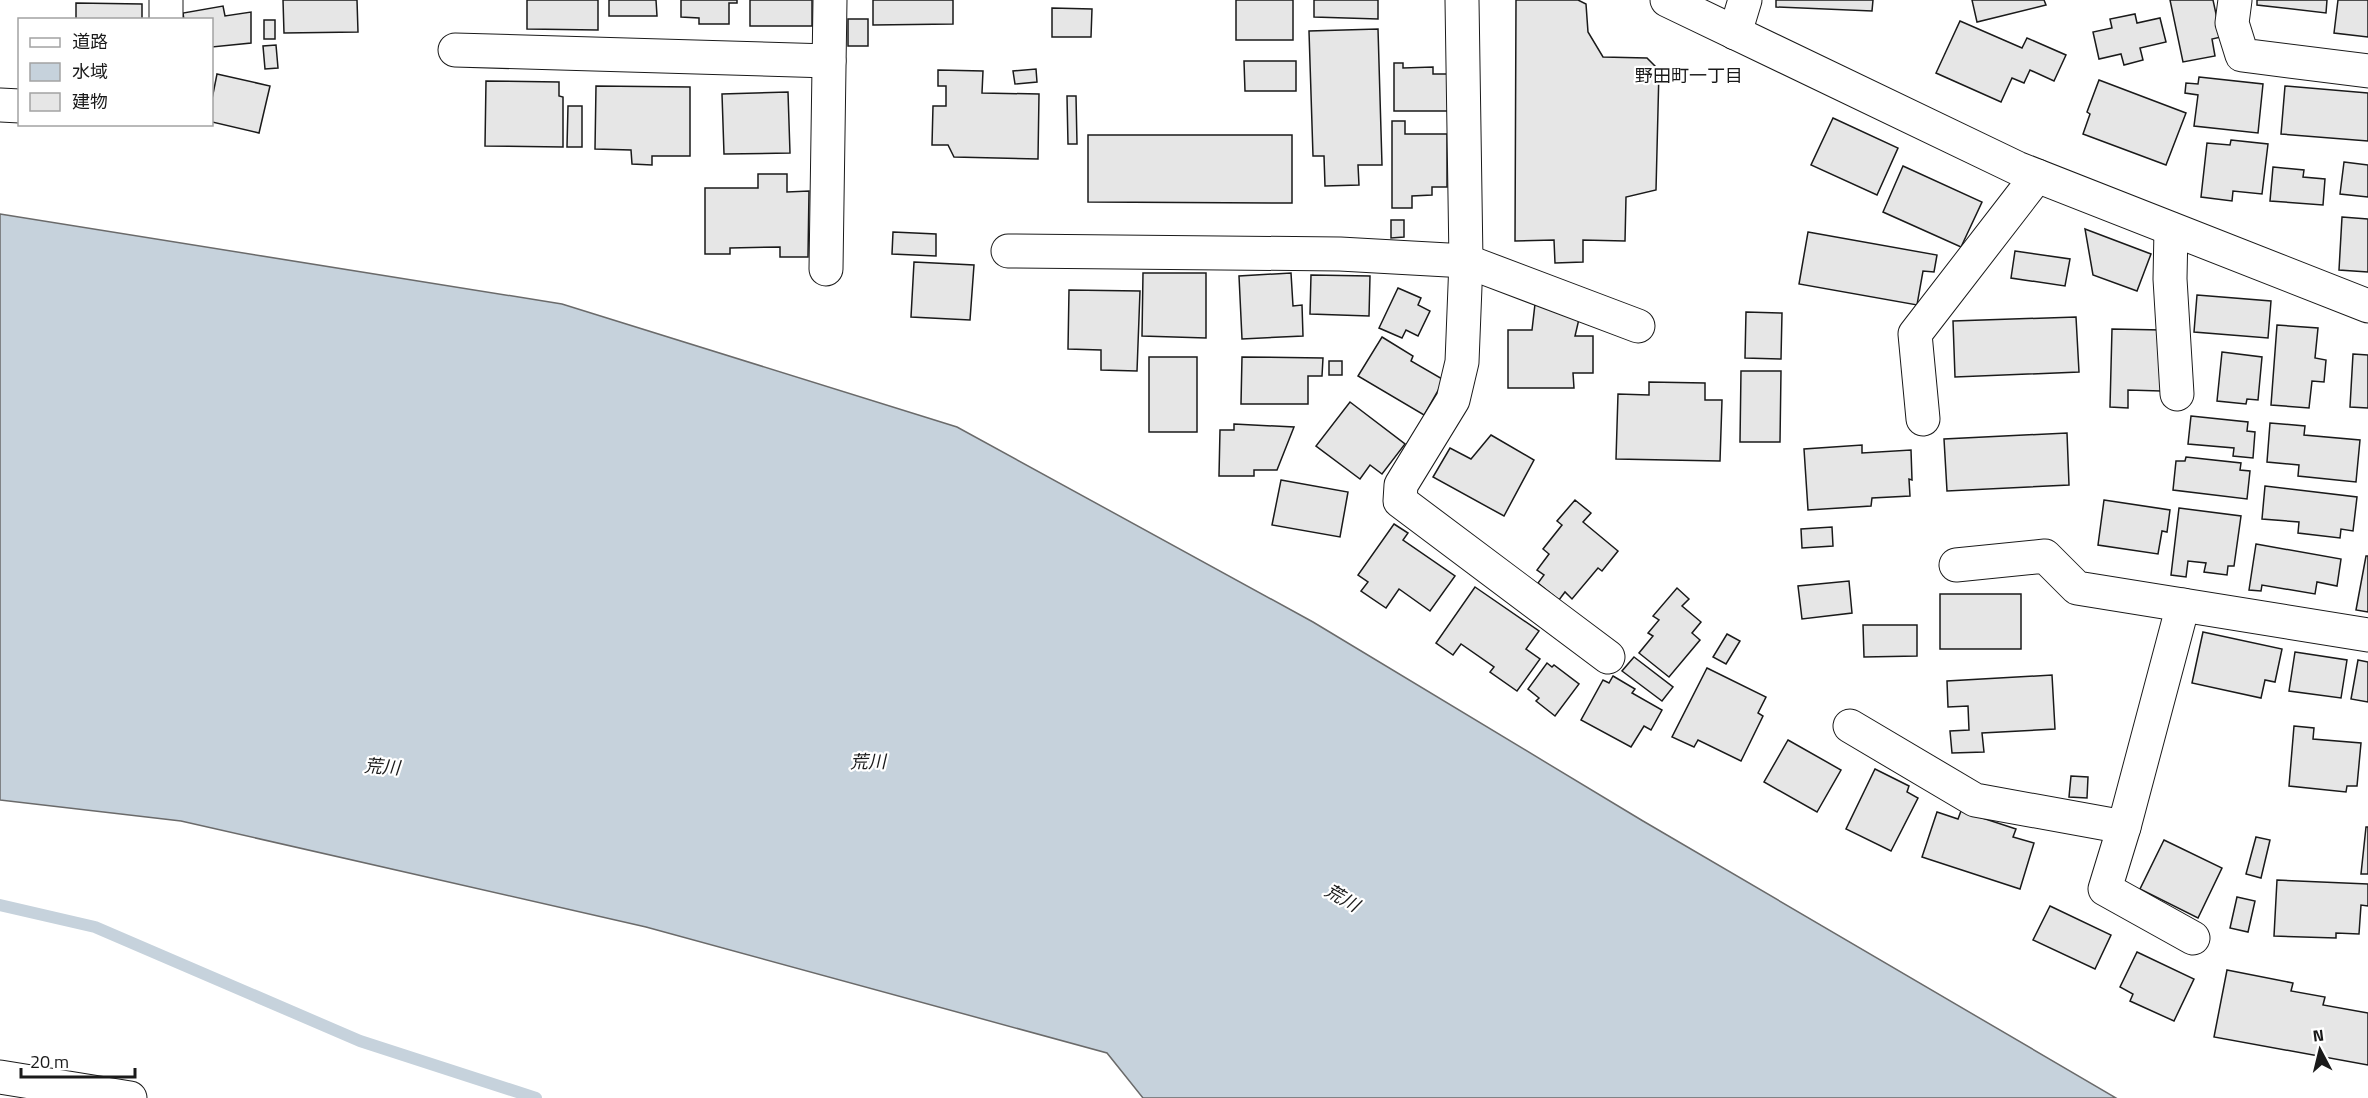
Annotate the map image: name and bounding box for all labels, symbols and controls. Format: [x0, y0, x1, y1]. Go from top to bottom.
legend [18, 18, 213, 126]
text: 道路 [72, 28, 108, 55]
text: 水域 [72, 58, 108, 85]
district label: 野田町一丁目 [1635, 62, 1743, 89]
text: 建物 [72, 88, 108, 115]
water label: 荒川 [850, 748, 888, 775]
water label: 荒川 [363, 752, 403, 781]
water label: 荒川 [1320, 877, 1366, 919]
north arrow [2290, 1020, 2350, 1080]
text: N [2311, 1023, 2325, 1048]
scale bar [21, 1041, 135, 1079]
text: 20 m [30, 1048, 69, 1075]

